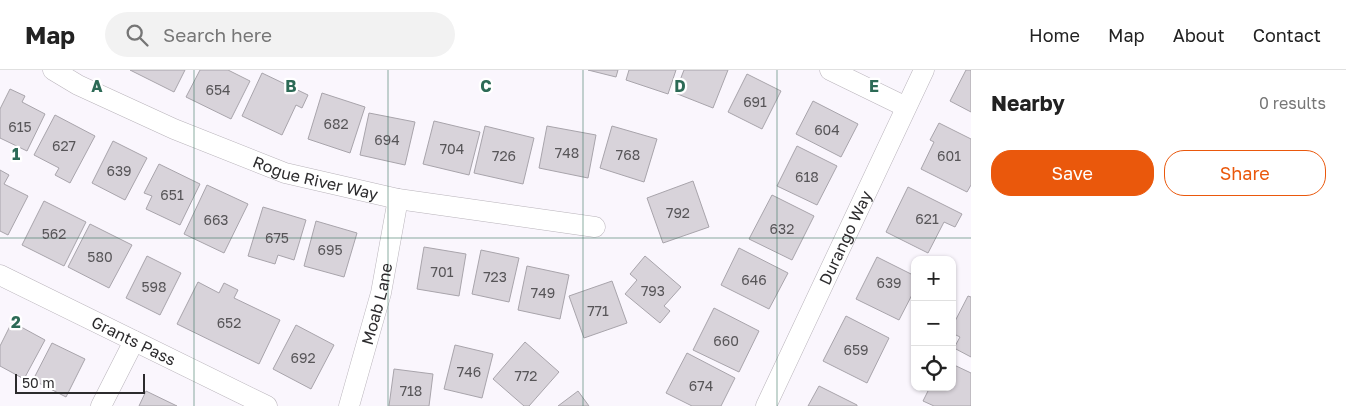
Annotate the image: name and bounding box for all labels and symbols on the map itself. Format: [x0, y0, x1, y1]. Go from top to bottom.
text: A [91, 76, 103, 96]
text: B [285, 76, 297, 96]
text: C [480, 76, 492, 96]
text: D [674, 76, 686, 96]
text: E [869, 76, 879, 96]
house number: 654 [205, 81, 231, 98]
house number: 691 [743, 93, 767, 110]
house number: 682 [323, 115, 349, 132]
house number: 615 [8, 118, 32, 135]
house number: 604 [814, 121, 840, 138]
house number: 694 [374, 131, 400, 148]
house number: 627 [52, 137, 76, 154]
house number: 704 [440, 140, 464, 157]
text: 1 [12, 144, 20, 164]
house number: 748 [555, 144, 579, 161]
house number: 768 [616, 146, 640, 163]
house number: 726 [492, 147, 516, 164]
house number: 601 [937, 147, 961, 164]
street label: Rogue River Way [250, 151, 380, 204]
house number: 639 [106, 162, 132, 179]
house number: 618 [795, 168, 819, 185]
house number: 651 [160, 186, 184, 203]
street label: Durango Way [814, 187, 876, 288]
house number: 792 [666, 204, 690, 221]
house number: 621 [915, 210, 939, 227]
house number: 663 [203, 211, 229, 228]
house number: 632 [770, 220, 794, 237]
house number: 562 [42, 225, 66, 242]
house number: 675 [265, 229, 289, 246]
house number: 695 [317, 241, 343, 258]
house number: 580 [87, 248, 113, 265]
street label: Moab Lane [357, 261, 396, 347]
house number: 701 [431, 263, 454, 280]
house number: 723 [483, 268, 507, 285]
house number: 646 [741, 271, 767, 288]
house number: 639 [876, 274, 902, 291]
house number: 598 [141, 278, 167, 295]
house number: 793 [641, 282, 665, 299]
house number: 749 [531, 284, 555, 301]
house number: 771 [587, 302, 609, 319]
text: 2 [11, 312, 21, 332]
street label: Grants Pass [88, 312, 179, 370]
house number: 652 [217, 314, 241, 331]
house number: 660 [713, 332, 739, 349]
house number: 659 [843, 341, 869, 358]
house number: 692 [290, 349, 316, 366]
house number: 746 [457, 363, 481, 380]
house number: 772 [515, 367, 537, 384]
scale bar [15, 371, 145, 394]
house number: 674 [689, 377, 713, 394]
house number: 718 [400, 382, 422, 399]

